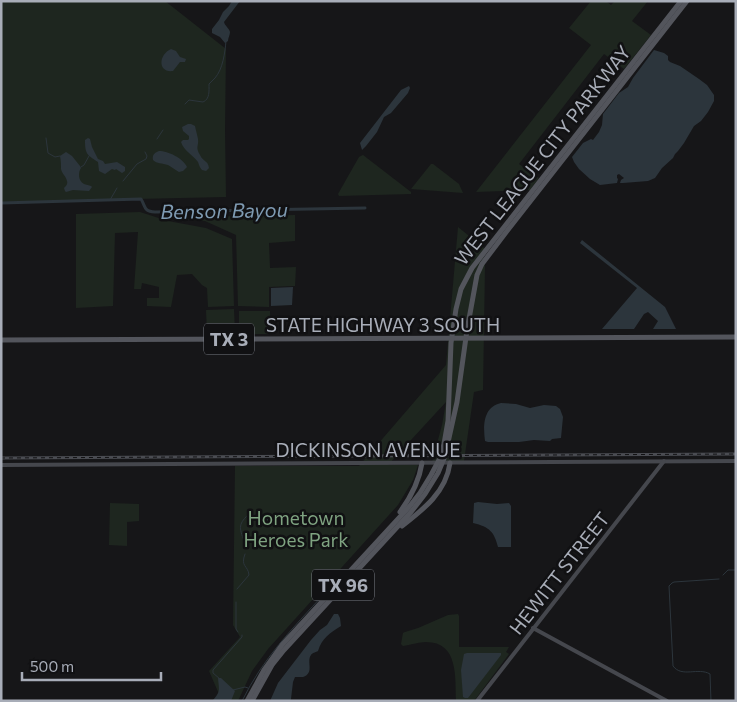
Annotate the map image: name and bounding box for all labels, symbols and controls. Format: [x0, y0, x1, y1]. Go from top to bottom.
street label: WEST LEAGUE CITY PARKWAY [449, 40, 635, 270]
water label: Benson Bayou [160, 197, 288, 223]
street label: STATE HIGHWAY 3 SOUTH [266, 313, 500, 336]
road number: TX 3 [204, 324, 254, 354]
street label: DICKINSON AVENUE [276, 438, 460, 461]
park label: Hometown Heroes Park [244, 506, 348, 551]
street label: HEWITT STREET [504, 507, 614, 639]
road number: TX 96 [312, 570, 374, 600]
scale bar [22, 650, 161, 682]
text: 500 m [30, 657, 74, 675]

